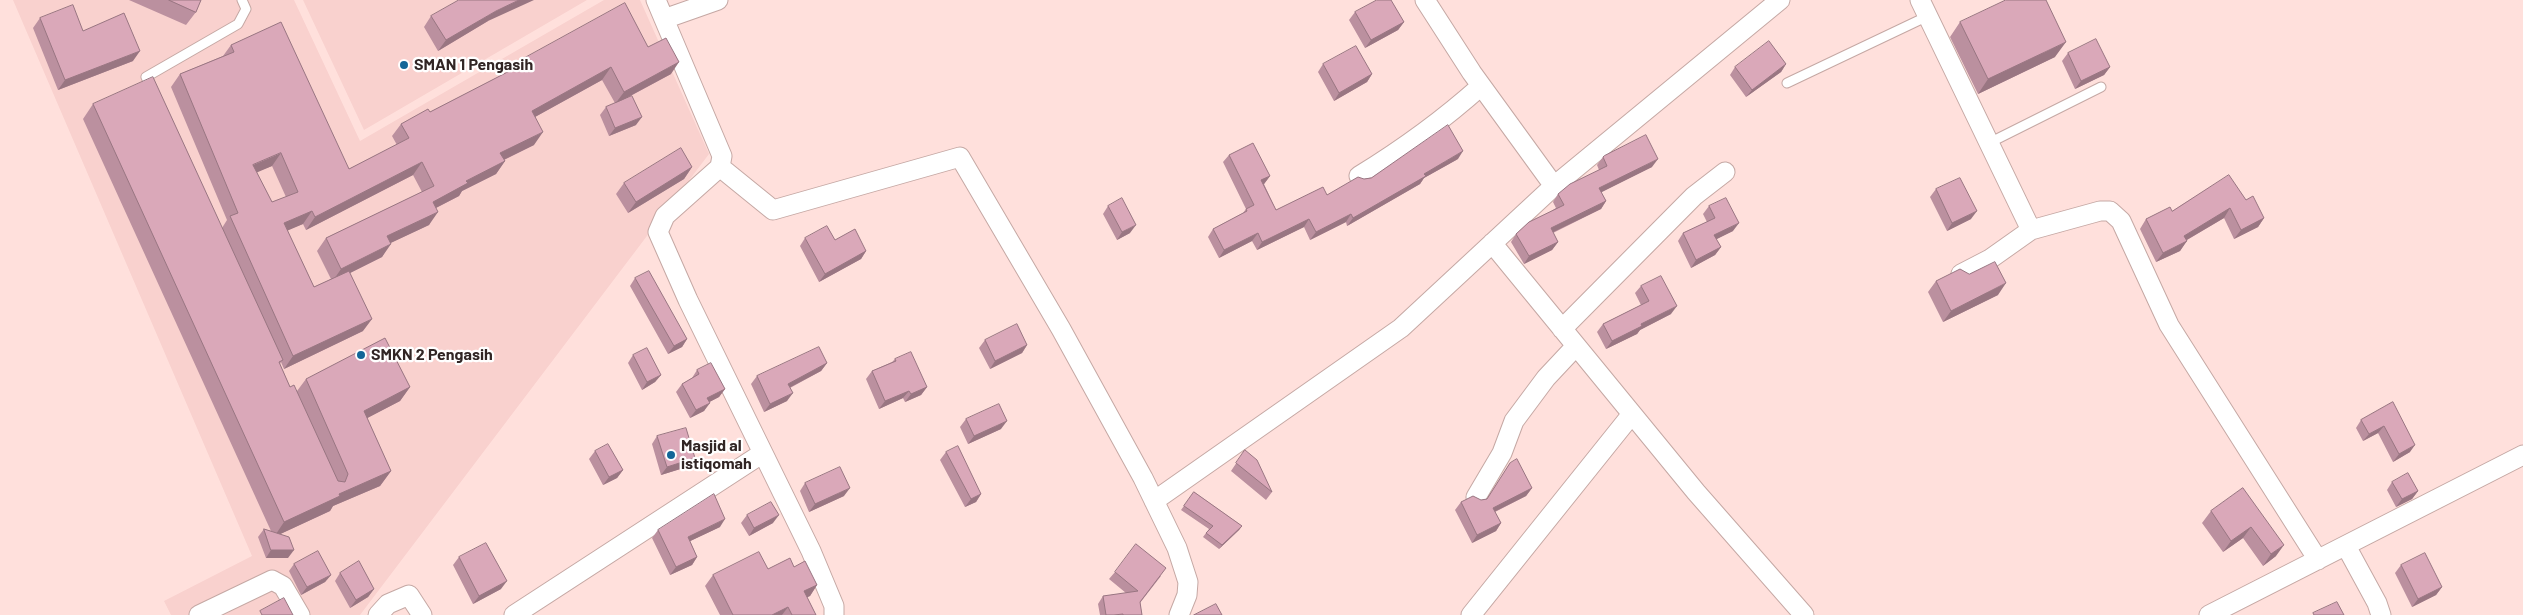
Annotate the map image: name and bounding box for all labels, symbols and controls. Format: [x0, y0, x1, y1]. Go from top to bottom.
place label: SMAN 1 Pengasih [414, 55, 533, 75]
marker: SMAN 1 Pengasih [398, 59, 410, 71]
place label: SMKN 2 Pengasih [371, 345, 493, 365]
marker: SMKN 2 Pengasih [355, 349, 367, 361]
place label: Masjid al istiqomah [681, 436, 752, 474]
marker: Masjid al istiqomah [665, 449, 677, 461]

